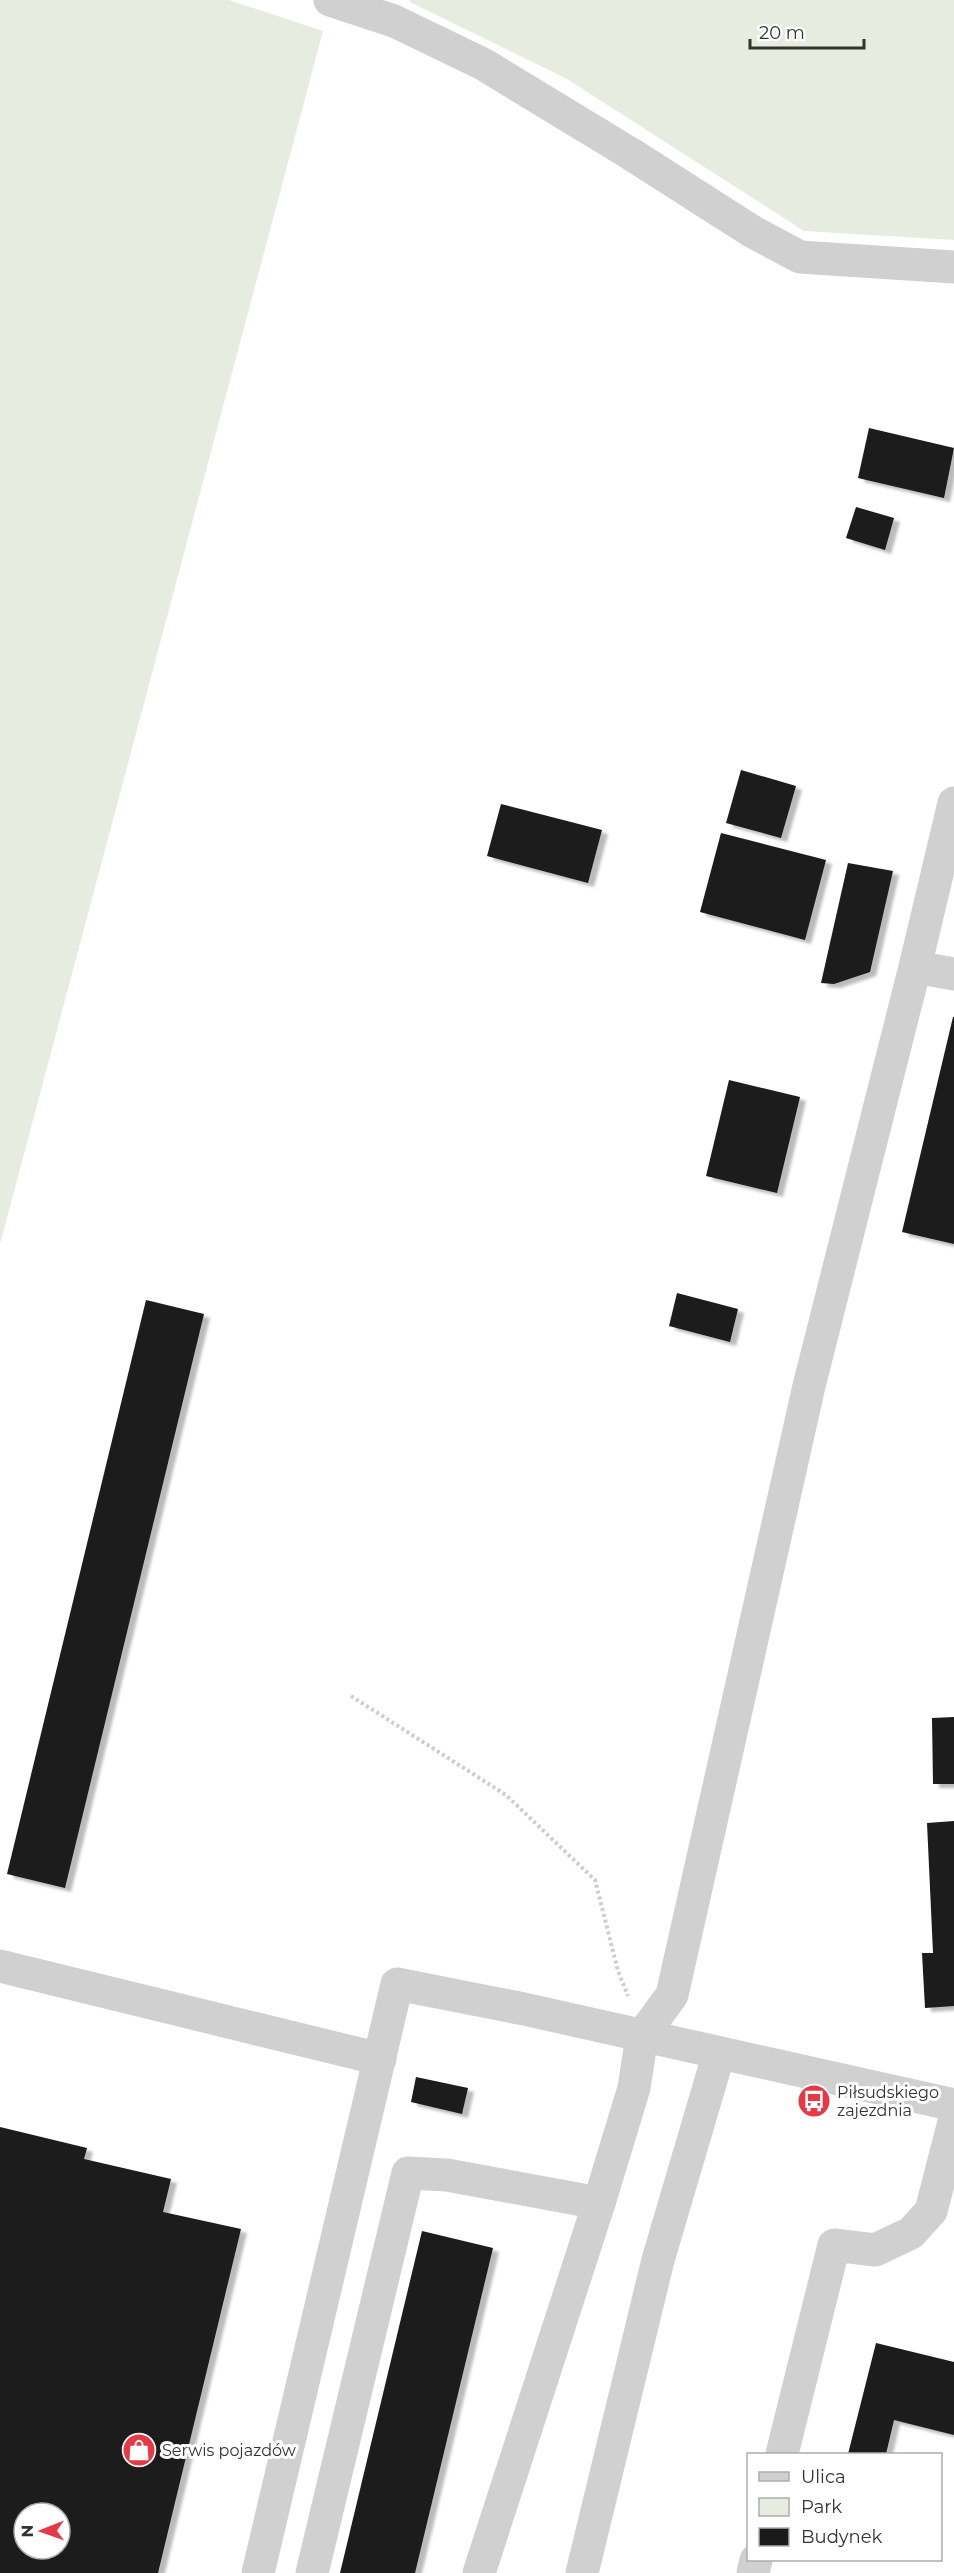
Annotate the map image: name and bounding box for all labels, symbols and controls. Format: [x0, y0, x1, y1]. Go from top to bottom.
scale bar [750, 12, 864, 50]
text: 20 m [759, 22, 805, 44]
bus stop icon: Piłsudskiego zajezdnia [796, 2083, 832, 2119]
place label: Piłsudskiego zajezdnia [837, 2083, 939, 2120]
shop icon: Serwis pojazdów [121, 2432, 157, 2468]
place label: Serwis pojazdów [162, 2441, 296, 2460]
legend [747, 2453, 942, 2561]
text: Ulica [801, 2466, 846, 2488]
text: Park [801, 2496, 842, 2518]
north arrow [12, 2501, 72, 2561]
text: N [18, 2525, 37, 2538]
text: Budynek [801, 2526, 883, 2548]

